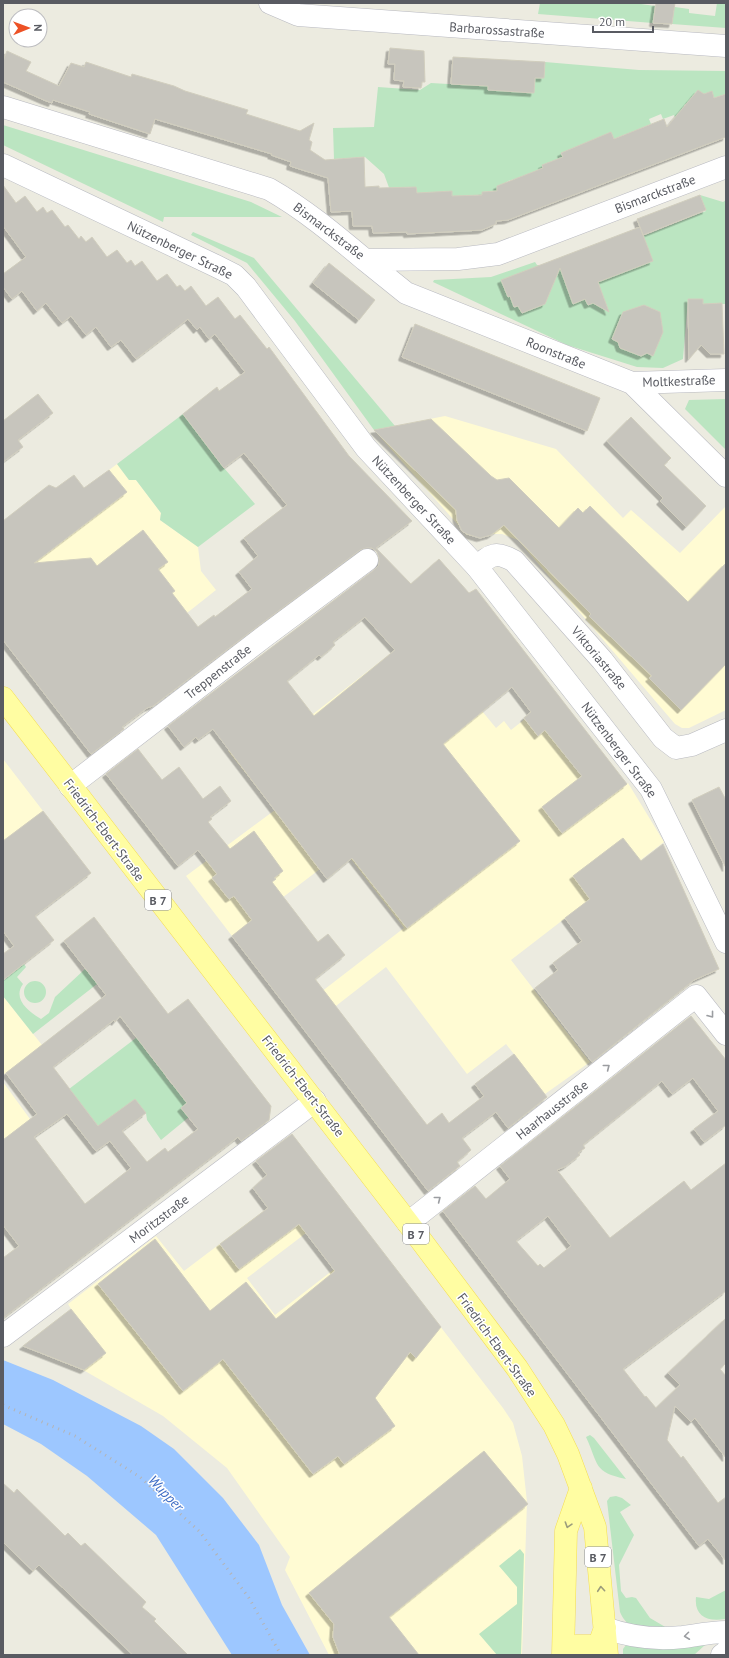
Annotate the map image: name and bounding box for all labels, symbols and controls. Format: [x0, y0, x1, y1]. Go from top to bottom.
north arrow [8, 8, 48, 48]
scale bar [593, 8, 653, 34]
text: 20 m [599, 14, 625, 29]
street label: Barbarossastraße [449, 18, 545, 42]
text: N [31, 24, 45, 32]
street label: Bismarckstraße [612, 171, 698, 217]
street label: Bismarckstraße [290, 199, 368, 263]
street label: Nützenberger Straße [124, 217, 236, 283]
street label: Roonstraße [524, 333, 588, 373]
street label: Moltkestraße [642, 371, 716, 391]
street label: Nützenberger Straße [368, 452, 460, 548]
street label: Viktoriastraße [567, 622, 630, 693]
street label: Treppenstraße [181, 641, 255, 703]
street label: Nützenberger Straße [577, 699, 661, 801]
street label: Friedrich-Ebert-Straße [60, 775, 148, 885]
road number: B 7 [145, 890, 171, 910]
one-way arrow [707, 1010, 714, 1017]
street label: Friedrich-Ebert-Straße [258, 1032, 348, 1140]
one-way arrow [602, 1064, 609, 1071]
street label: Haarhausstraße [512, 1076, 592, 1144]
street label: Moritzstraße [126, 1191, 192, 1247]
one-way arrow [434, 1197, 441, 1204]
road number: B 7 [403, 1224, 429, 1244]
street label: Friedrich-Ebert-Straße [454, 1290, 540, 1400]
water label: Wupper [145, 1471, 188, 1516]
one-way arrow [564, 1522, 573, 1529]
road number: B 7 [585, 1547, 611, 1567]
one-way arrow [597, 1586, 606, 1592]
one-way arrow [684, 1632, 690, 1641]

